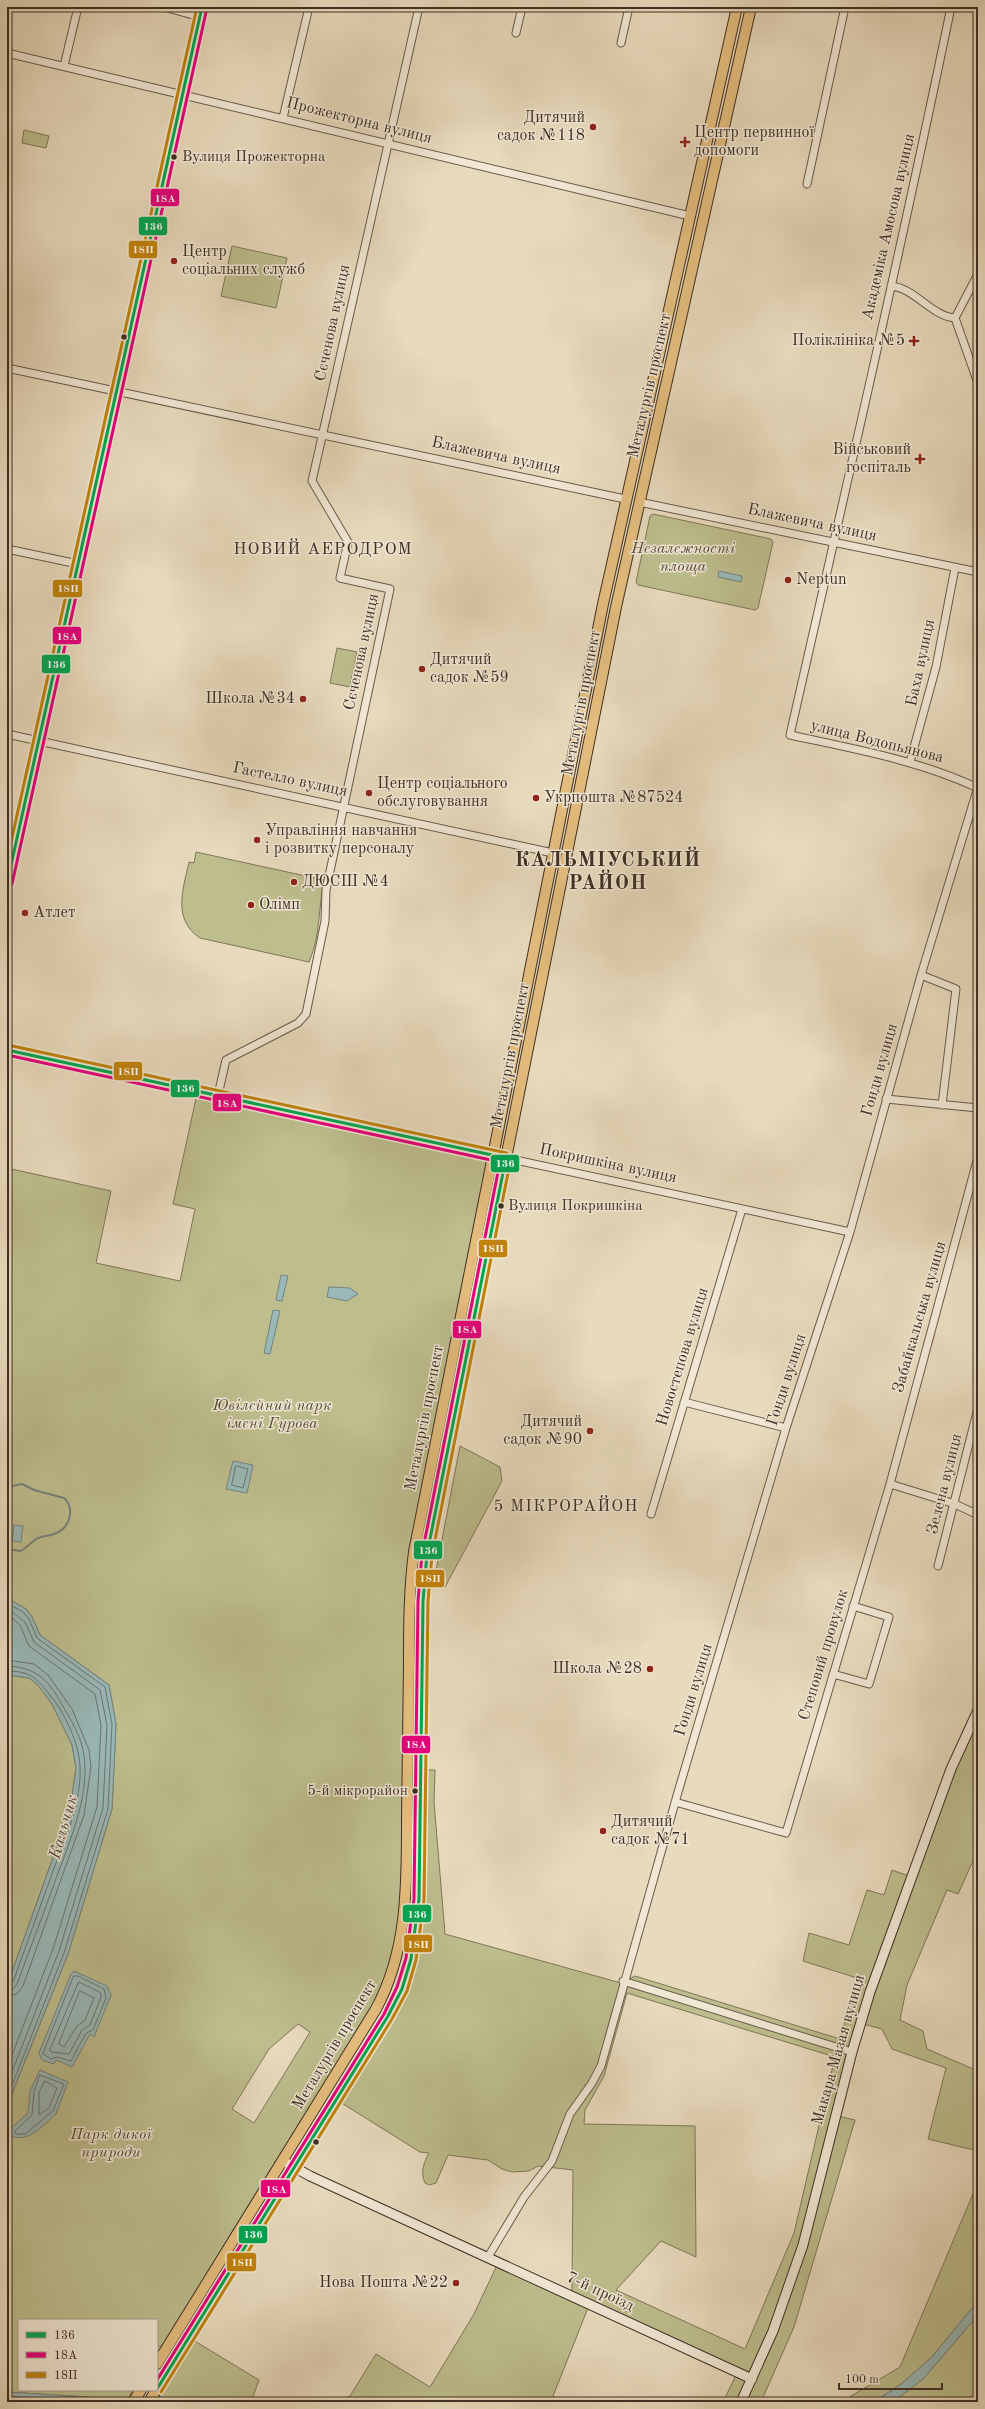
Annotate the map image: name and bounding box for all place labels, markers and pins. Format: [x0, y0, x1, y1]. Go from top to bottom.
place label: Дитячий садок №118 [497, 110, 585, 144]
marker: Дитячий садок №118 [588, 122, 598, 132]
place label: Центр первинної допомоги [694, 125, 814, 159]
marker: Центр первинної допомоги [679, 136, 691, 148]
place label: Вулиця Прожекторна [182, 150, 326, 165]
marker: Вулиця Прожекторна [169, 152, 179, 162]
place label: Центр соціальних служб [182, 244, 305, 278]
marker: Центр соціальних служб [169, 256, 179, 266]
unlabelled marker [119, 332, 129, 342]
place label: Поліклініка №5 [792, 333, 905, 349]
marker: Поліклініка №5 [908, 335, 920, 347]
place label: Військовий госпіталь [833, 442, 911, 476]
marker: Військовий госпіталь [914, 453, 926, 465]
place label: Neptun [796, 572, 847, 588]
marker: Neptun [783, 575, 793, 585]
place label: Дитячий садок №59 [430, 652, 509, 686]
marker: Дитячий садок №59 [417, 664, 427, 674]
place label: Школа №34 [205, 691, 295, 707]
marker: Школа №34 [298, 694, 308, 704]
place label: Центр соціального обслуговування [377, 776, 508, 810]
marker: Центр соціального обслуговування [364, 788, 374, 798]
place label: Укрпошта №87524 [544, 790, 684, 806]
marker: Укрпошта №87524 [531, 793, 541, 803]
place label: Управління навчання і розвитку персоналу [265, 823, 417, 857]
marker: Управління навчання і розвитку персоналу [252, 835, 262, 845]
place label: ДЮСШ №4 [302, 874, 389, 890]
marker: ДЮСШ №4 [289, 877, 299, 887]
place label: Олімп [259, 897, 300, 913]
marker: Олімп [246, 900, 256, 910]
place label: Атлет [33, 905, 76, 921]
marker: Атлет [20, 908, 30, 918]
place label: Вулиця Покришкіна [508, 1199, 643, 1214]
marker: Вулиця Покришкіна [496, 1201, 506, 1211]
place label: Дитячий садок №90 [503, 1414, 582, 1448]
marker: Дитячий садок №90 [585, 1426, 595, 1436]
place label: Школа №28 [552, 1661, 642, 1677]
marker: Школа №28 [645, 1664, 655, 1674]
place label: 5-й мікрорайон [307, 1784, 408, 1799]
marker: 5-й мікрорайон [410, 1786, 420, 1796]
place label: Дитячий садок №71 [611, 1814, 690, 1848]
marker: Дитячий садок №71 [598, 1826, 608, 1836]
unlabelled marker [311, 2137, 321, 2147]
place label: Нова Пошта №22 [319, 2275, 448, 2291]
marker: Нова Пошта №22 [451, 2278, 461, 2288]

